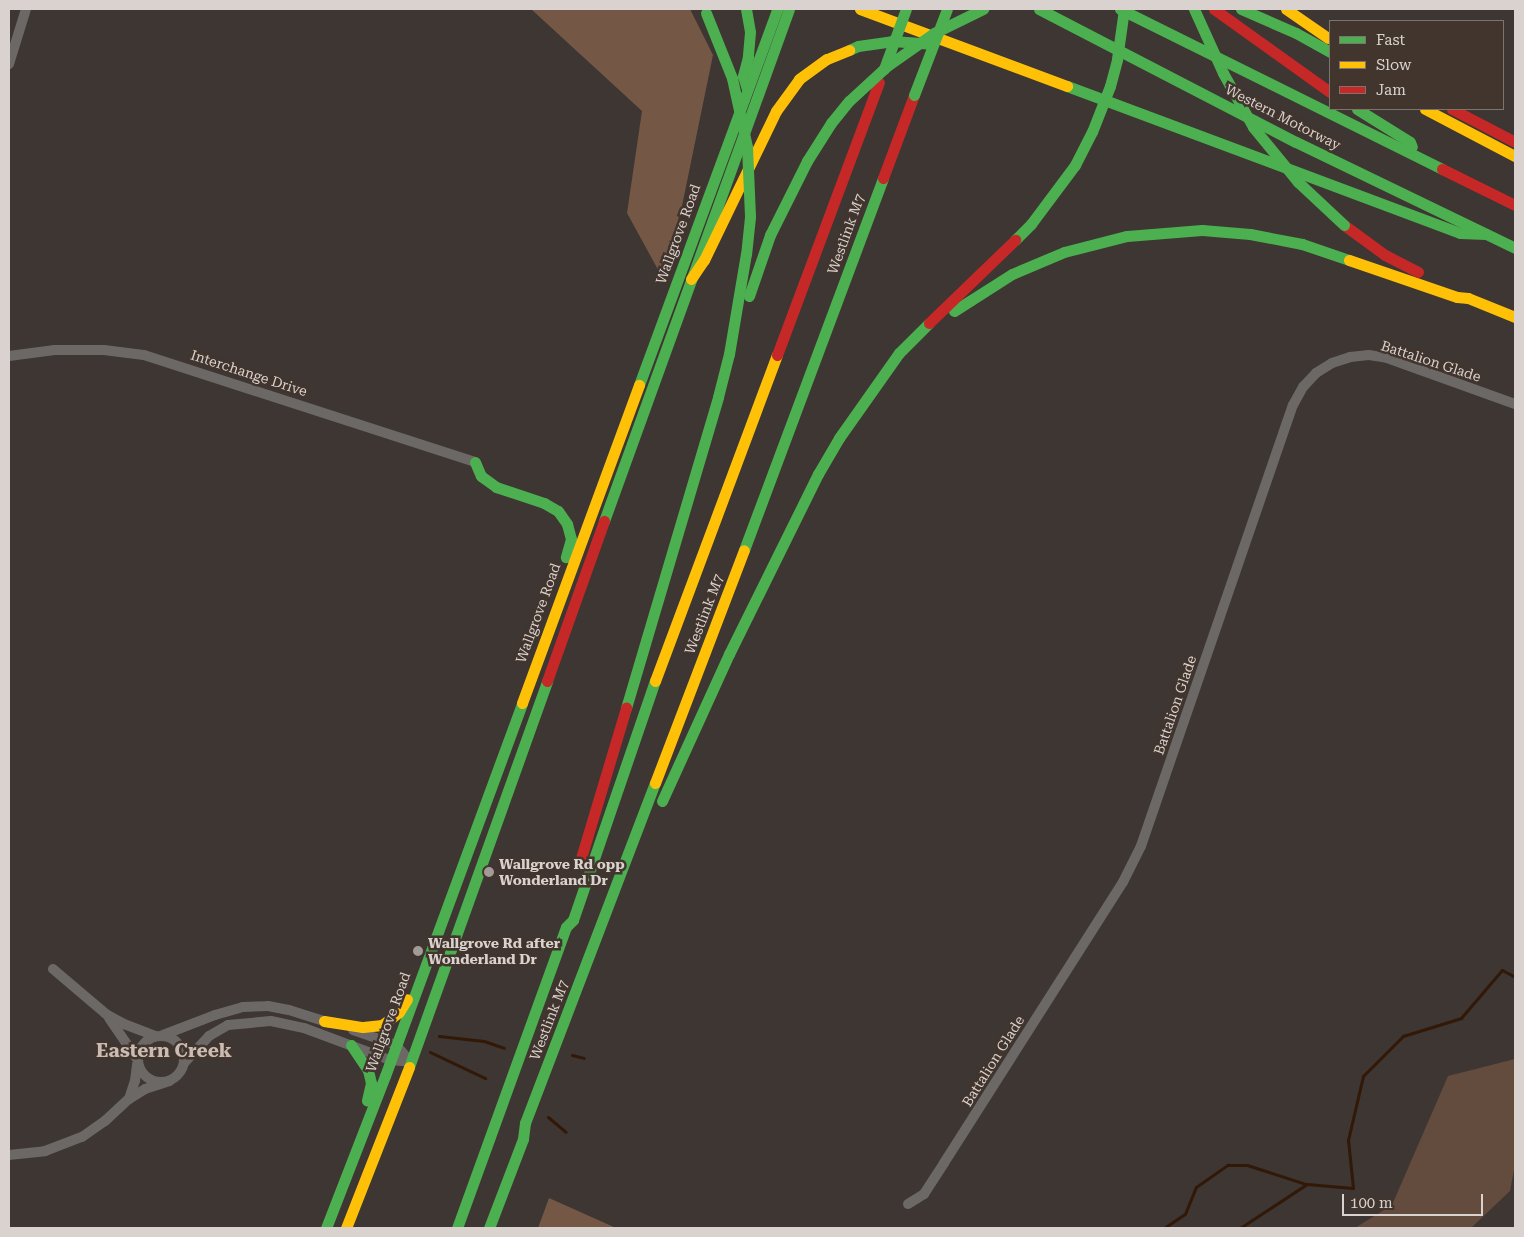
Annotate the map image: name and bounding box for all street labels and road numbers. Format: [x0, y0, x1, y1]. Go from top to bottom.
street label: Western Motorway [1222, 81, 1344, 153]
street label: Wallgrove Road [652, 182, 704, 286]
street label: Westlink M7 [824, 191, 868, 277]
street label: Battalion Glade [1379, 337, 1483, 385]
street label: Interchange Drive [189, 346, 309, 400]
street label: Wallgrove Road [512, 561, 564, 665]
street label: Westlink M7 [681, 572, 727, 656]
street label: Battalion Glade [1150, 653, 1200, 757]
street label: Wallgrove Road [362, 970, 414, 1074]
street label: Westlink M7 [526, 978, 572, 1062]
street label: Battalion Glade [958, 1012, 1028, 1110]

